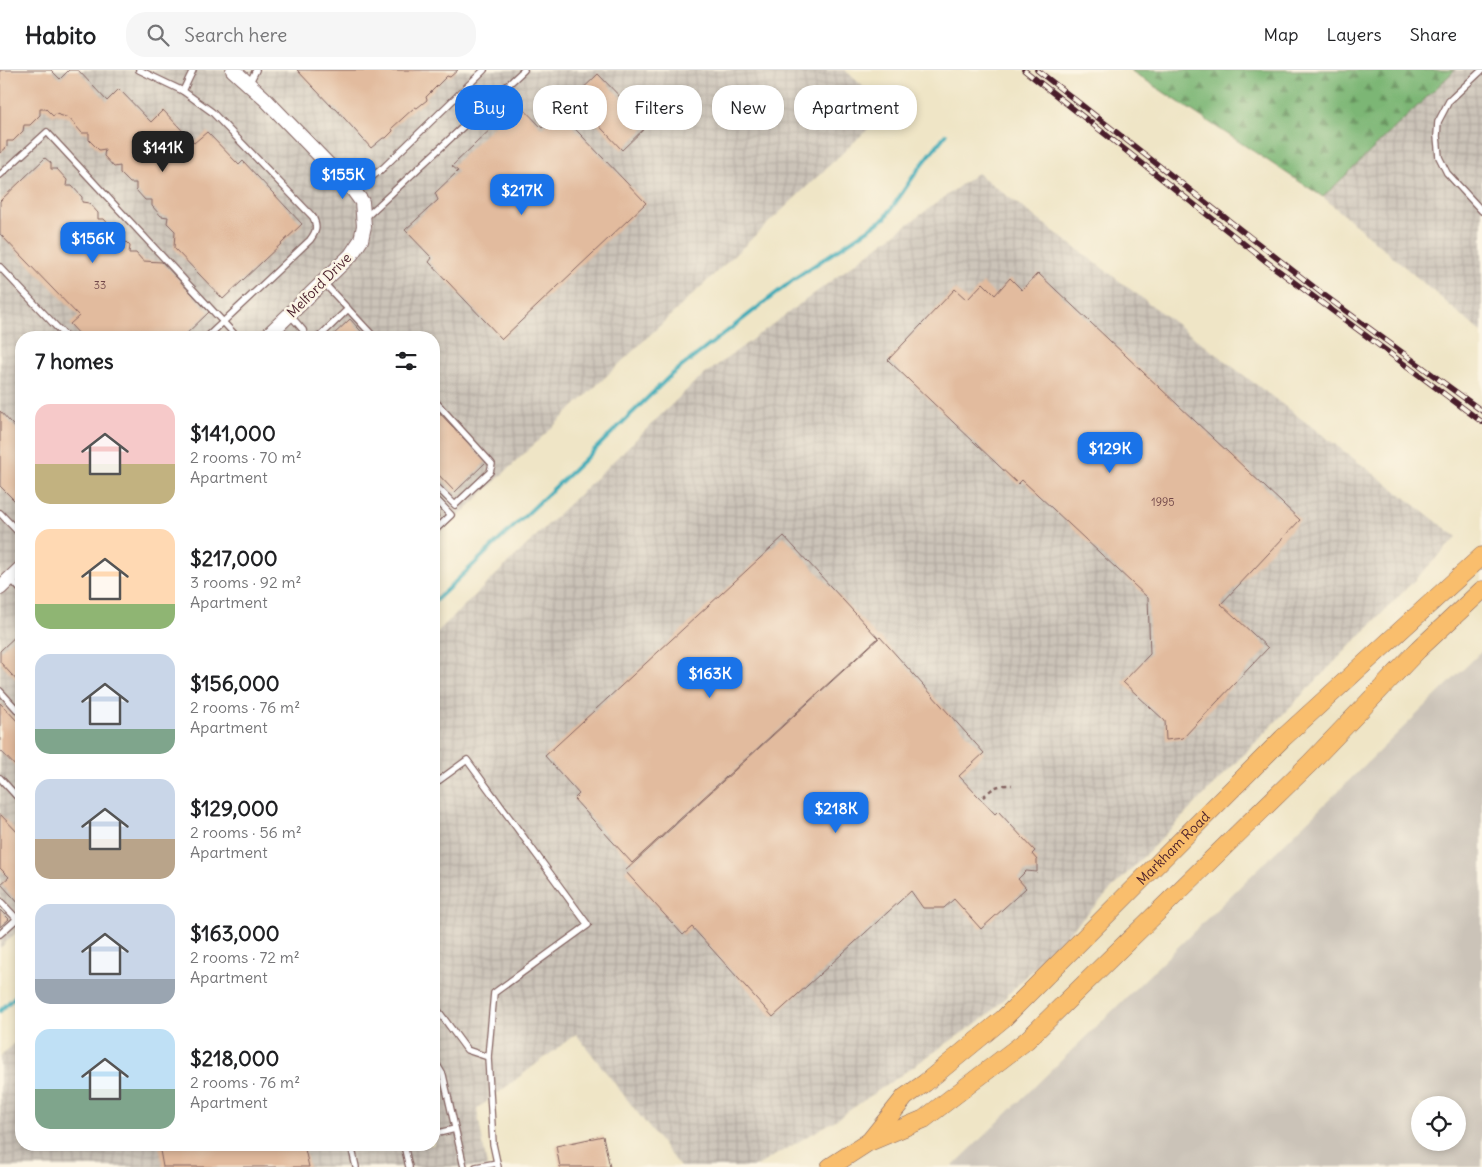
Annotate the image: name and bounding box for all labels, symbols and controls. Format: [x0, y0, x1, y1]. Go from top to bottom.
search box [126, 12, 476, 57]
text: Habito [25, 20, 96, 50]
icon: search [144, 21, 172, 49]
text: Search here [184, 23, 287, 47]
text: Map [1263, 23, 1298, 46]
text: Layers [1326, 23, 1382, 46]
text: Share [1410, 23, 1457, 46]
chip: Buy [455, 85, 523, 130]
chip: Rent [533, 85, 607, 130]
chip: Filters [617, 85, 702, 130]
chip: New [712, 85, 784, 130]
chip: Apartment [794, 85, 917, 130]
pin: $141K [128, 131, 198, 173]
text: $141K [143, 137, 183, 157]
pin: $155K [308, 158, 378, 200]
text: $155K [321, 164, 365, 184]
pin: $217K [487, 174, 557, 216]
text: $217K [501, 180, 543, 200]
pin: $156K [58, 222, 128, 264]
text: $156K [71, 228, 115, 248]
street label: Melford Drive [283, 249, 355, 321]
house number: 33 [94, 278, 106, 292]
icon: filters [392, 347, 420, 375]
text: 7 homes [35, 348, 114, 375]
text: $141,000 [190, 420, 276, 447]
icon: home [75, 424, 135, 484]
pin: $129K [1075, 432, 1145, 474]
text: $129K [1089, 438, 1131, 458]
text: 2 rooms · 70 m² [190, 447, 302, 467]
text: Apartment [190, 467, 268, 487]
house number: 1995 [1151, 495, 1175, 509]
text: $217,000 [190, 545, 278, 572]
icon: home [75, 549, 135, 609]
text: 3 rooms · 92 m² [190, 572, 302, 592]
text: Apartment [190, 592, 268, 612]
pin: $163K [675, 656, 745, 699]
text: $163K [688, 663, 732, 683]
text: $156,000 [190, 670, 280, 697]
icon: home [75, 674, 135, 734]
text: 2 rooms · 76 m² [190, 697, 300, 717]
text: Apartment [190, 717, 268, 737]
pin: $218K [801, 792, 871, 834]
text: $129,000 [190, 795, 279, 822]
text: $218K [814, 798, 858, 818]
icon: home [75, 799, 135, 859]
street label: Markham Road [1133, 808, 1214, 889]
text: 2 rooms · 56 m² [190, 822, 302, 842]
text: Apartment [190, 842, 268, 862]
text: $163,000 [190, 920, 280, 947]
icon: home [75, 924, 135, 984]
text: 2 rooms · 72 m² [190, 947, 300, 967]
text: Apartment [190, 967, 268, 987]
text: $218,000 [190, 1045, 279, 1072]
icon: home [75, 1049, 135, 1109]
text: 2 rooms · 76 m² [190, 1072, 300, 1092]
text: Apartment [190, 1092, 268, 1112]
map controls [1411, 1096, 1466, 1151]
button: locate [1411, 1096, 1466, 1151]

